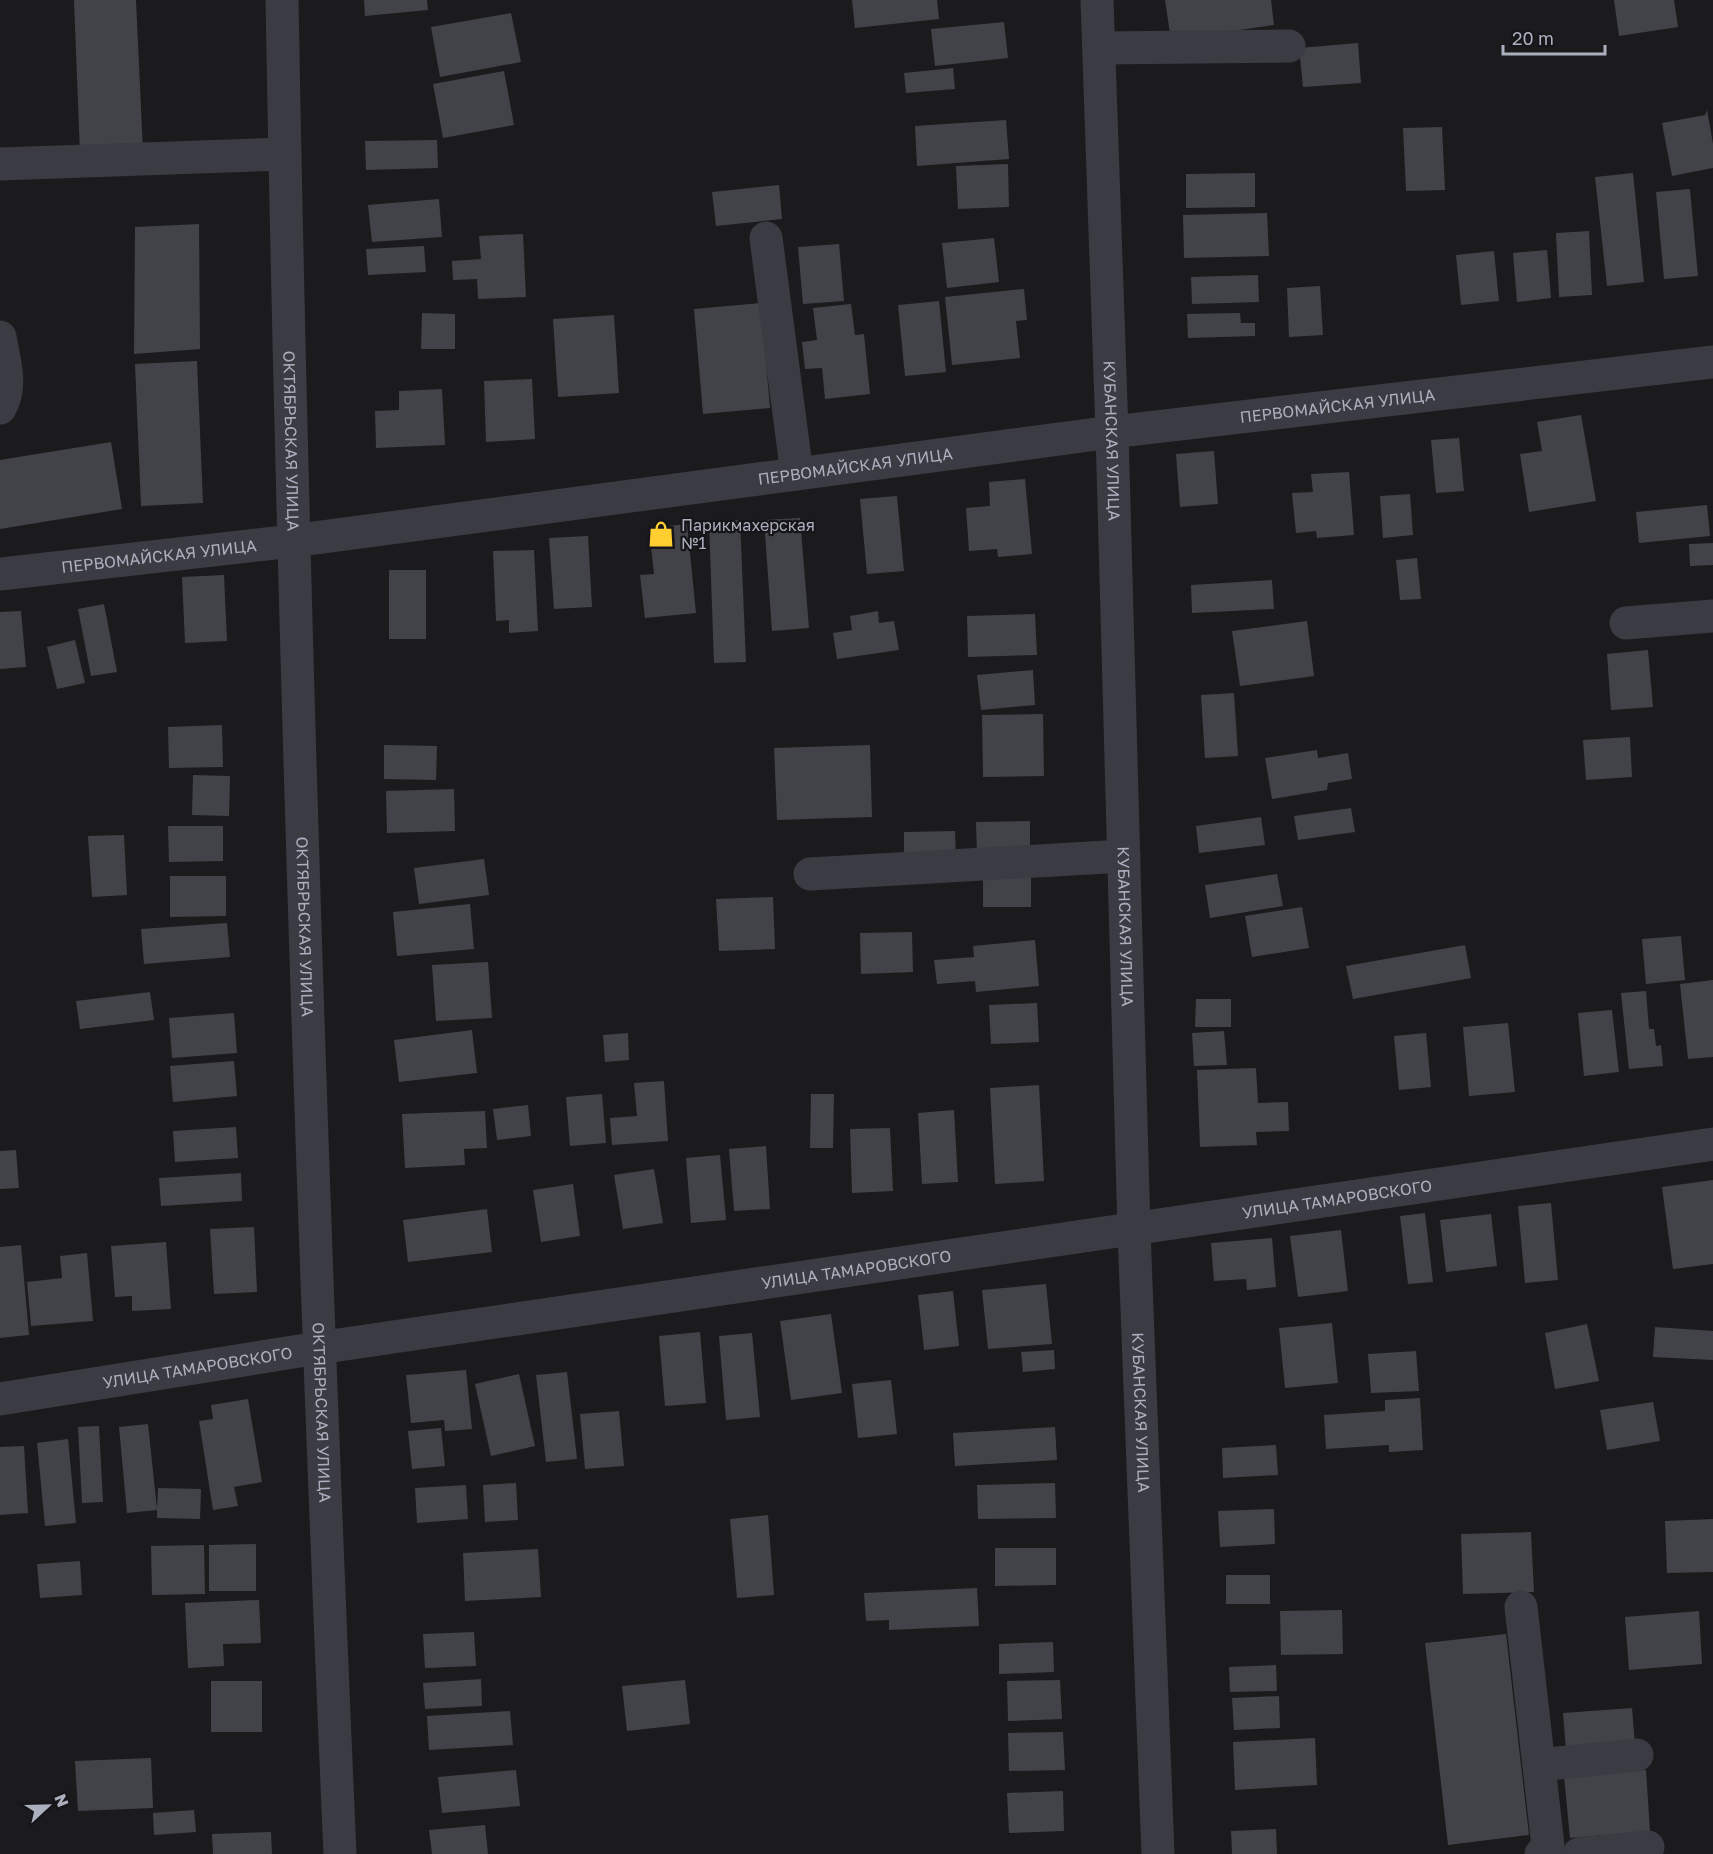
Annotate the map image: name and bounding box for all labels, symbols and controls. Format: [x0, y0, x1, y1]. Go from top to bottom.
scale bar [1503, 18, 1605, 56]
text: 20 m [1512, 27, 1554, 49]
street label: ОКТЯБРЬСКАЯ УЛИЦА [279, 350, 304, 532]
street label: КУБАНСКАЯ УЛИЦА [1100, 360, 1124, 521]
street label: ПЕРВОМАЙСКАЯ УЛИЦА [1239, 384, 1436, 427]
street label: ПЕРВОМАЙСКАЯ УЛИЦА [757, 443, 954, 489]
place label: Парикмахерская №1 [681, 515, 815, 553]
shop icon: Парикмахерская №1 [646, 519, 676, 549]
street label: ПЕРВОМАЙСКАЯ УЛИЦА [60, 535, 258, 577]
street label: ОКТЯБРЬСКАЯ УЛИЦА [292, 836, 318, 1017]
street label: КУБАНСКАЯ УЛИЦА [1113, 846, 1138, 1007]
street label: УЛИЦА ТАМАРОВСКОГО [1241, 1175, 1433, 1223]
street label: УЛИЦА ТАМАРОВСКОГО [760, 1246, 953, 1293]
street label: ОКТЯБРЬСКАЯ УЛИЦА [309, 1322, 335, 1503]
street label: КУБАНСКАЯ УЛИЦА [1128, 1332, 1154, 1493]
street label: УЛИЦА ТАМАРОВСКОГО [101, 1342, 294, 1392]
north arrow [18, 1776, 78, 1836]
text: N [50, 1791, 73, 1810]

